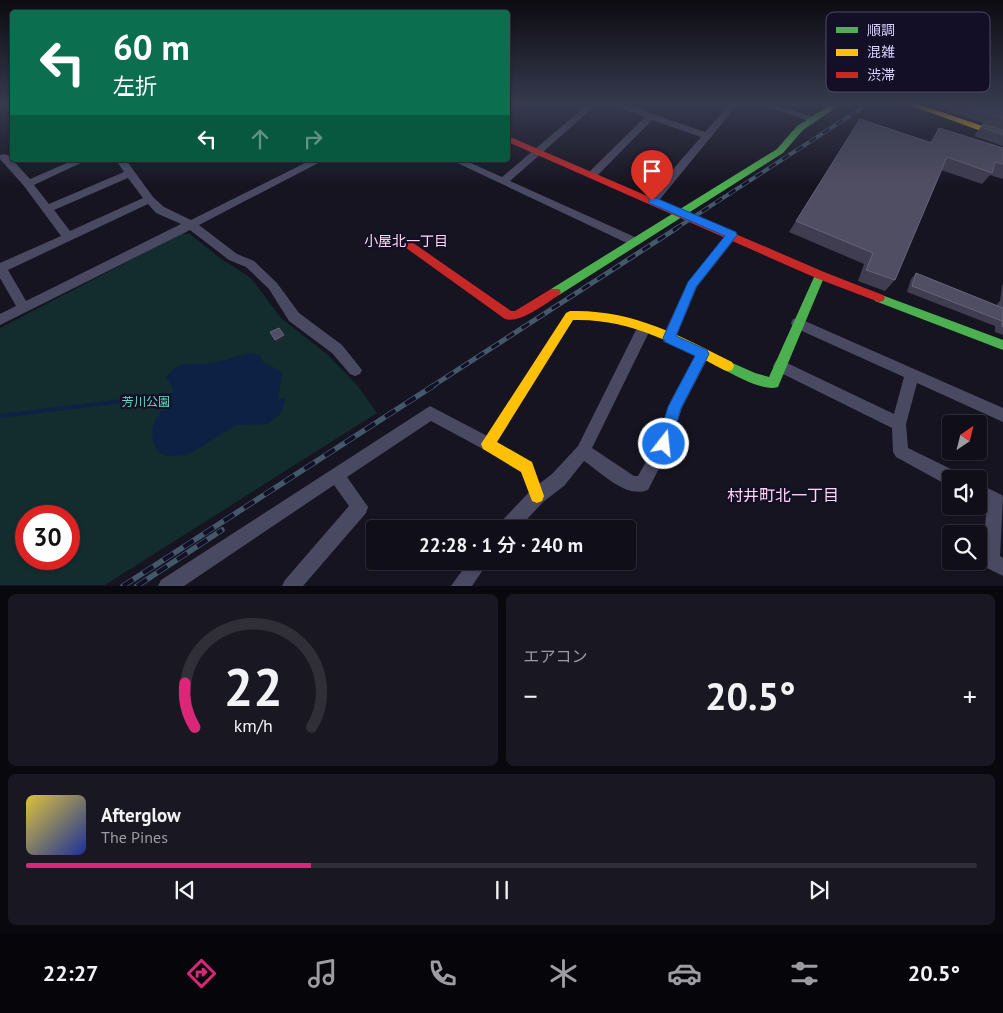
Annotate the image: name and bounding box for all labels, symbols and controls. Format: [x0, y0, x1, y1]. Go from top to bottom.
legend [826, 12, 990, 92]
text: 順調 [867, 21, 895, 39]
text: 60 m [113, 24, 190, 70]
icon: left [30, 30, 95, 95]
text: 混雑 [867, 43, 895, 61]
text: 渋滞 [867, 66, 895, 84]
text: 左折 [113, 72, 157, 100]
icon: left [193, 125, 221, 153]
icon: ahead [246, 125, 274, 153]
icon: right [299, 125, 327, 153]
pin [631, 150, 673, 201]
icon: arrive [638, 157, 666, 185]
district label: 小屋北一丁目 [364, 232, 448, 250]
park label: 芳川公園 [122, 394, 170, 409]
north arrow [942, 415, 988, 460]
map controls [942, 415, 987, 570]
position arrow [637, 417, 689, 469]
button: sound [942, 470, 987, 515]
district label: 村井町北一丁目 [727, 485, 839, 505]
speed limit sign: 30 [15, 505, 80, 570]
button: search [942, 525, 987, 570]
text: 22:28 · 1 分 · 240 m [419, 533, 583, 557]
text: エアコン [524, 646, 588, 666]
text: 22 [223, 653, 282, 720]
text: 20.5° [705, 671, 796, 720]
text: − [524, 677, 538, 714]
text: + [963, 677, 977, 714]
text: km/h [233, 714, 272, 737]
text: Afterglow [101, 803, 181, 827]
text: The Pines [101, 827, 168, 847]
icon: previous [171, 876, 199, 904]
icon: pause [488, 876, 516, 904]
icon: next [805, 876, 833, 904]
icon: directions [184, 956, 219, 991]
icon: music [305, 956, 340, 991]
icon: phone [425, 956, 460, 991]
icon: climate [546, 956, 581, 991]
icon: car [667, 956, 702, 991]
icon: filters [787, 956, 822, 991]
text: 22:27 [43, 959, 99, 987]
text: 20.5° [908, 959, 960, 987]

